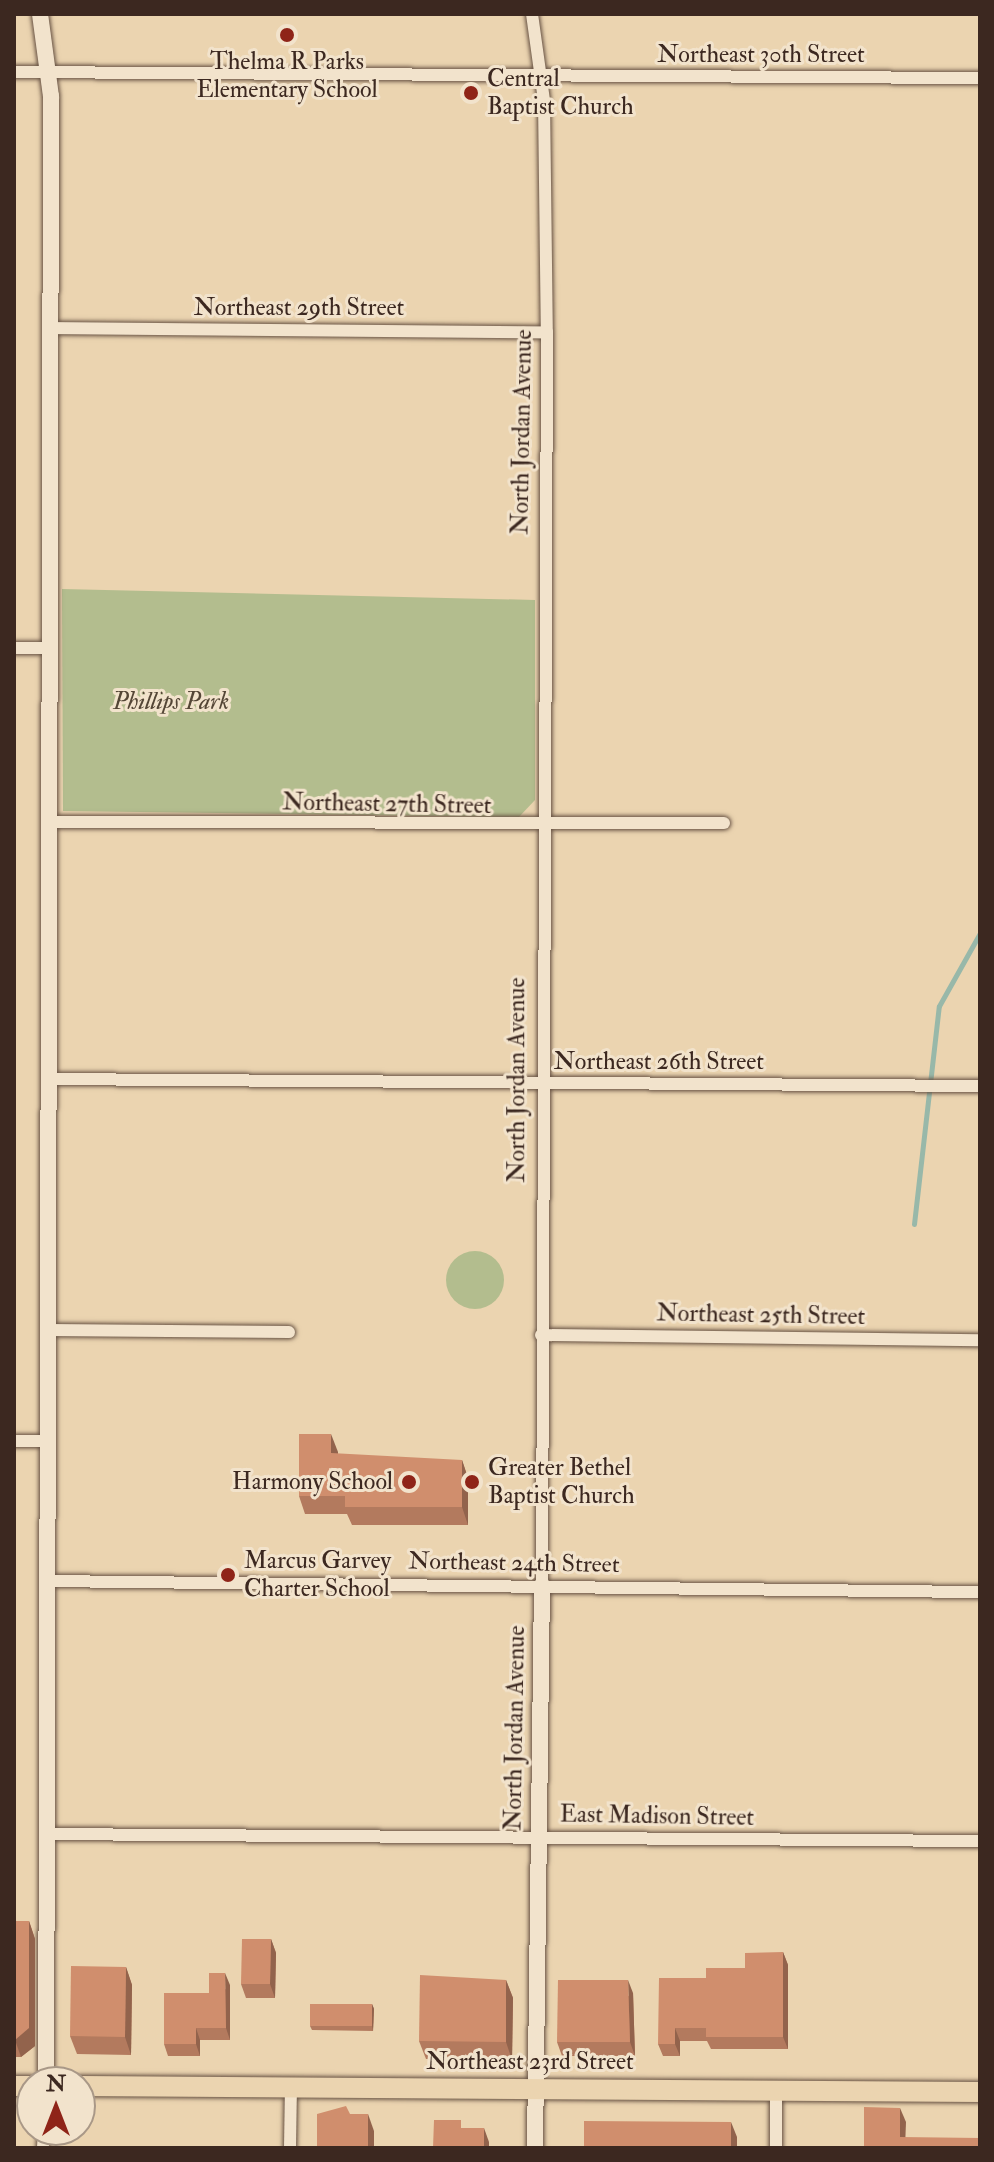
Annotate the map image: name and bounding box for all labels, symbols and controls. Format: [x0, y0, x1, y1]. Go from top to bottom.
marker: Thelma R Parks Elementary School [278, 26, 296, 44]
street label: Northeast 30th Street [657, 41, 865, 69]
place label: Thelma R Parks Elementary School [196, 48, 378, 104]
place label: Central Baptist Church [487, 65, 633, 121]
marker: Central Baptist Church [462, 84, 480, 102]
street label: Northeast 29th Street [194, 294, 404, 322]
street label: North Jordan Avenue [506, 329, 538, 535]
park label: Phillips Park [113, 688, 229, 716]
street label: Northeast 27th Street [282, 788, 492, 820]
street label: North Jordan Avenue [503, 977, 531, 1183]
street label: Northeast 26th Street [554, 1048, 764, 1076]
street label: Northeast 25th Street [656, 1299, 866, 1331]
place label: Greater Bethel Baptist Church [488, 1454, 634, 1510]
place label: Harmony School [232, 1468, 393, 1496]
marker: Harmony School [400, 1473, 418, 1491]
marker: Greater Bethel Baptist Church [463, 1473, 481, 1491]
place label: Marcus Garvey Charter School [244, 1547, 391, 1603]
street label: Northeast 24th Street [408, 1547, 620, 1579]
marker: Marcus Garvey Charter School [219, 1566, 237, 1584]
street label: North Jordan Avenue [499, 1625, 531, 1831]
street label: East Madison Street [560, 1800, 754, 1832]
street label: Northeast 23rd Street [426, 2048, 634, 2076]
north arrow [16, 2066, 96, 2146]
text: N [46, 2070, 66, 2098]

